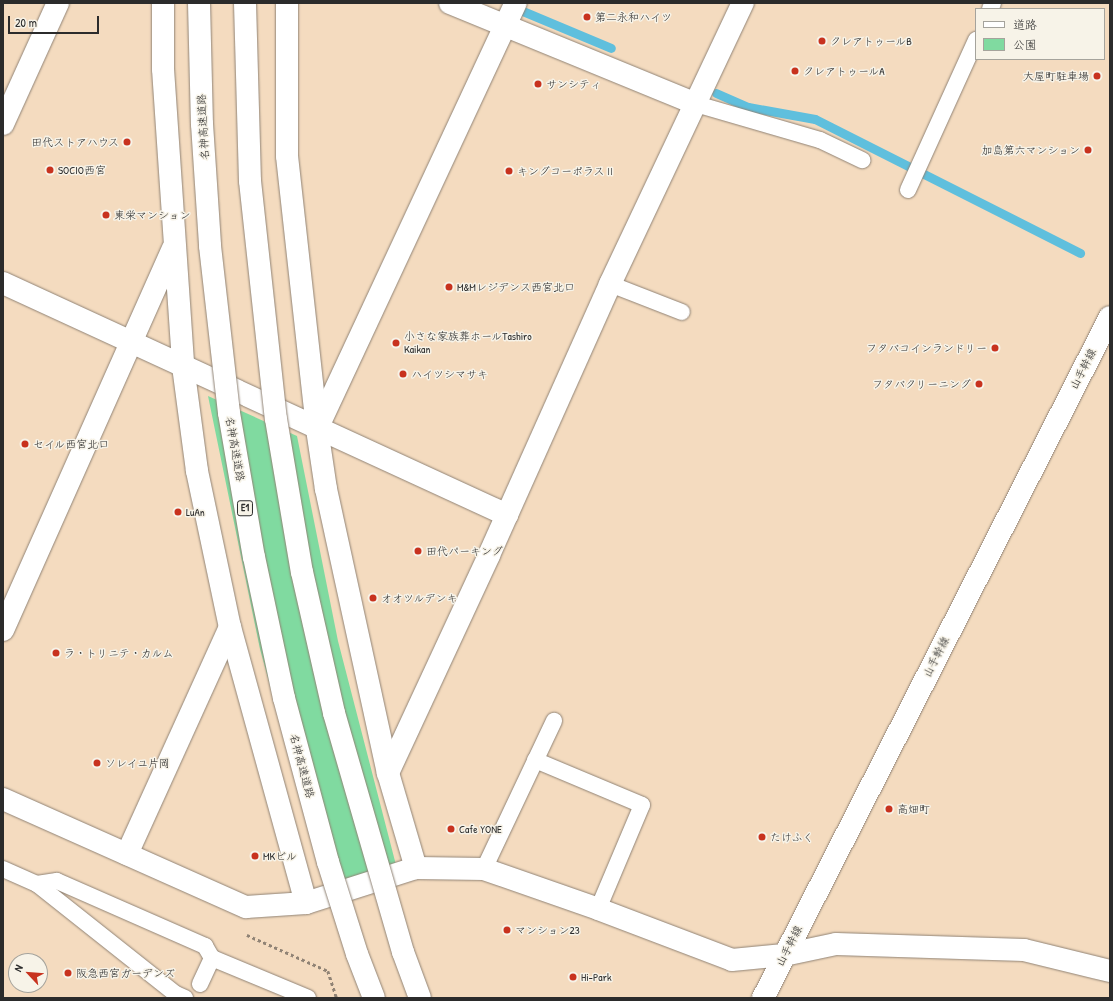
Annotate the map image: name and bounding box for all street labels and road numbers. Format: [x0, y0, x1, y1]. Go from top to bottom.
street label: 名神高速道路 [195, 94, 211, 160]
street label: 山手幹線 [1067, 346, 1099, 392]
street label: 名神高速道路 [223, 415, 247, 483]
road number: E1 [236, 500, 254, 516]
street label: 山手幹線 [920, 634, 952, 680]
street label: 名神高速道路 [287, 732, 317, 800]
street label: 山手幹線 [773, 923, 805, 969]

